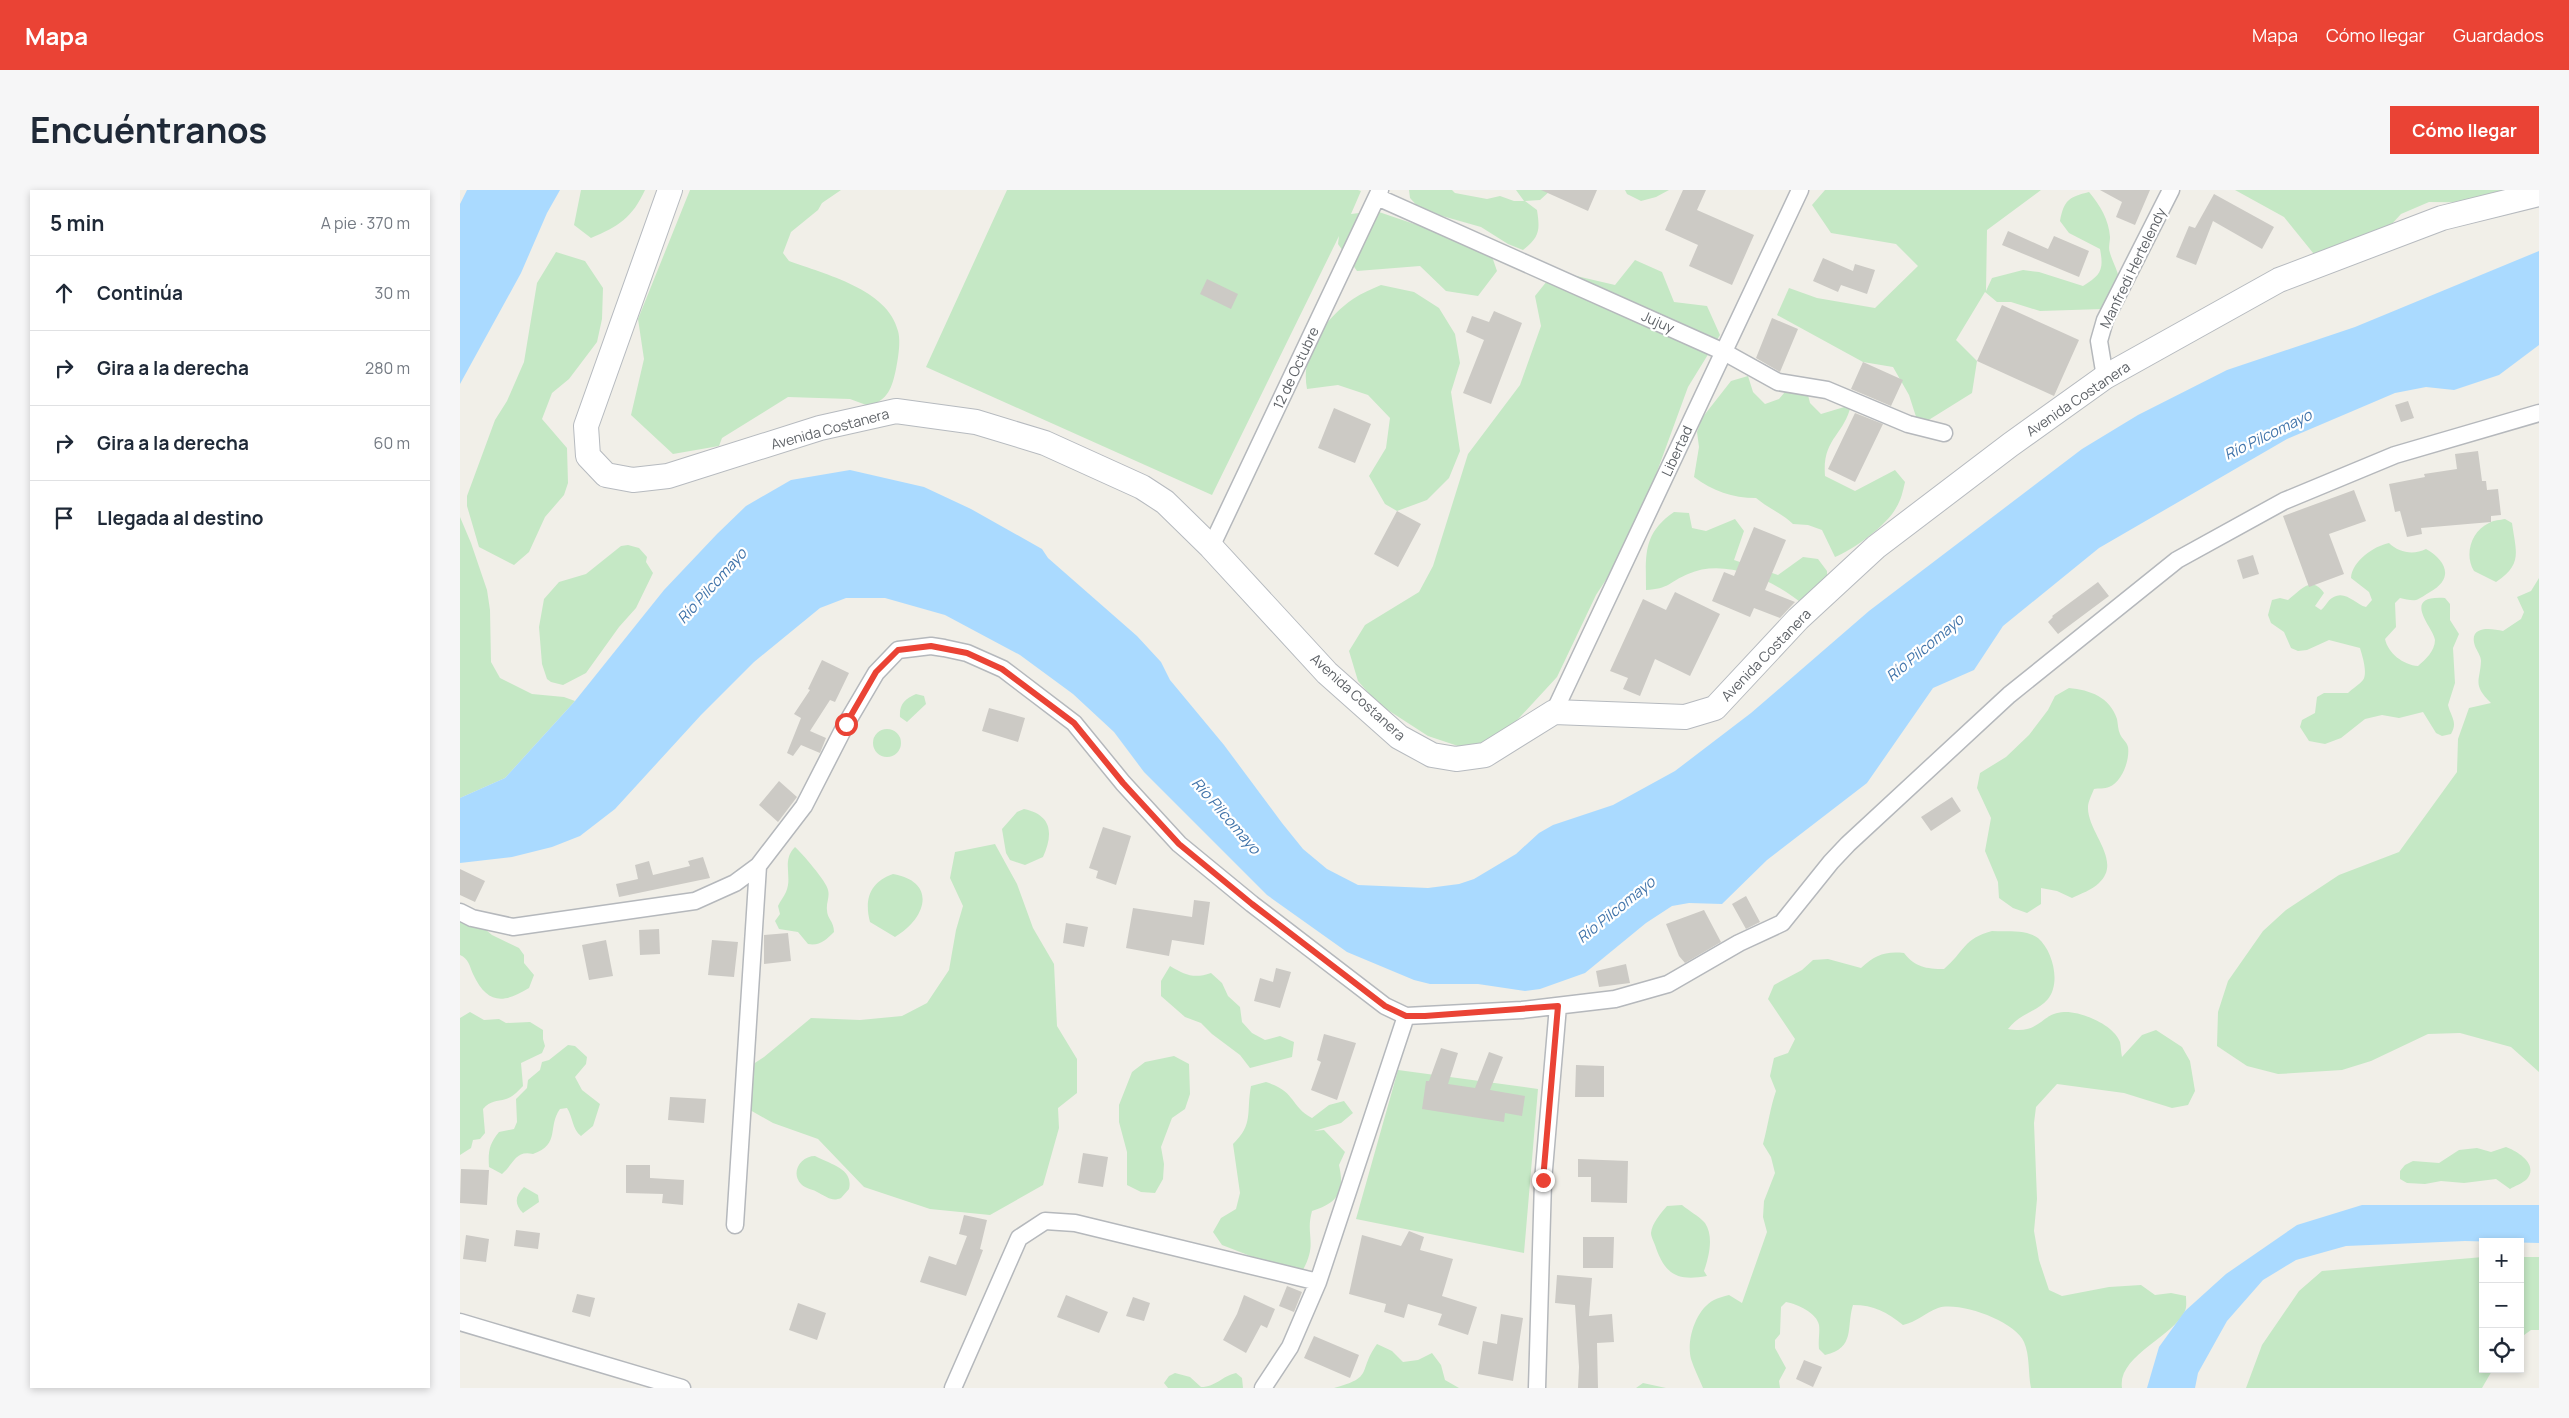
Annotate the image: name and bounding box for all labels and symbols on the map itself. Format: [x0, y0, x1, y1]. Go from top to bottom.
street label: Manfredi Hertelendy [2095, 204, 2170, 331]
street label: Jujuy [1639, 306, 1678, 337]
street label: 12 de Octubre [1268, 324, 1323, 412]
street label: Avenida Costanera [2022, 357, 2133, 440]
street label: Avenida Costanera [769, 404, 891, 453]
water label: Río Pilcomayo [2221, 404, 2316, 465]
street label: Libertad [1657, 422, 1696, 479]
water label: Río Pilcomayo [672, 543, 752, 628]
street label: Avenida Costanera [1717, 604, 1815, 705]
water label: Río Pilcomayo [1882, 608, 1969, 686]
street label: Avenida Costanera [1307, 649, 1410, 744]
route start [835, 713, 858, 736]
water label: Río Pilcomayo [1187, 773, 1266, 859]
water label: Río Pilcomayo [1572, 871, 1660, 948]
route end [1532, 1169, 1555, 1192]

